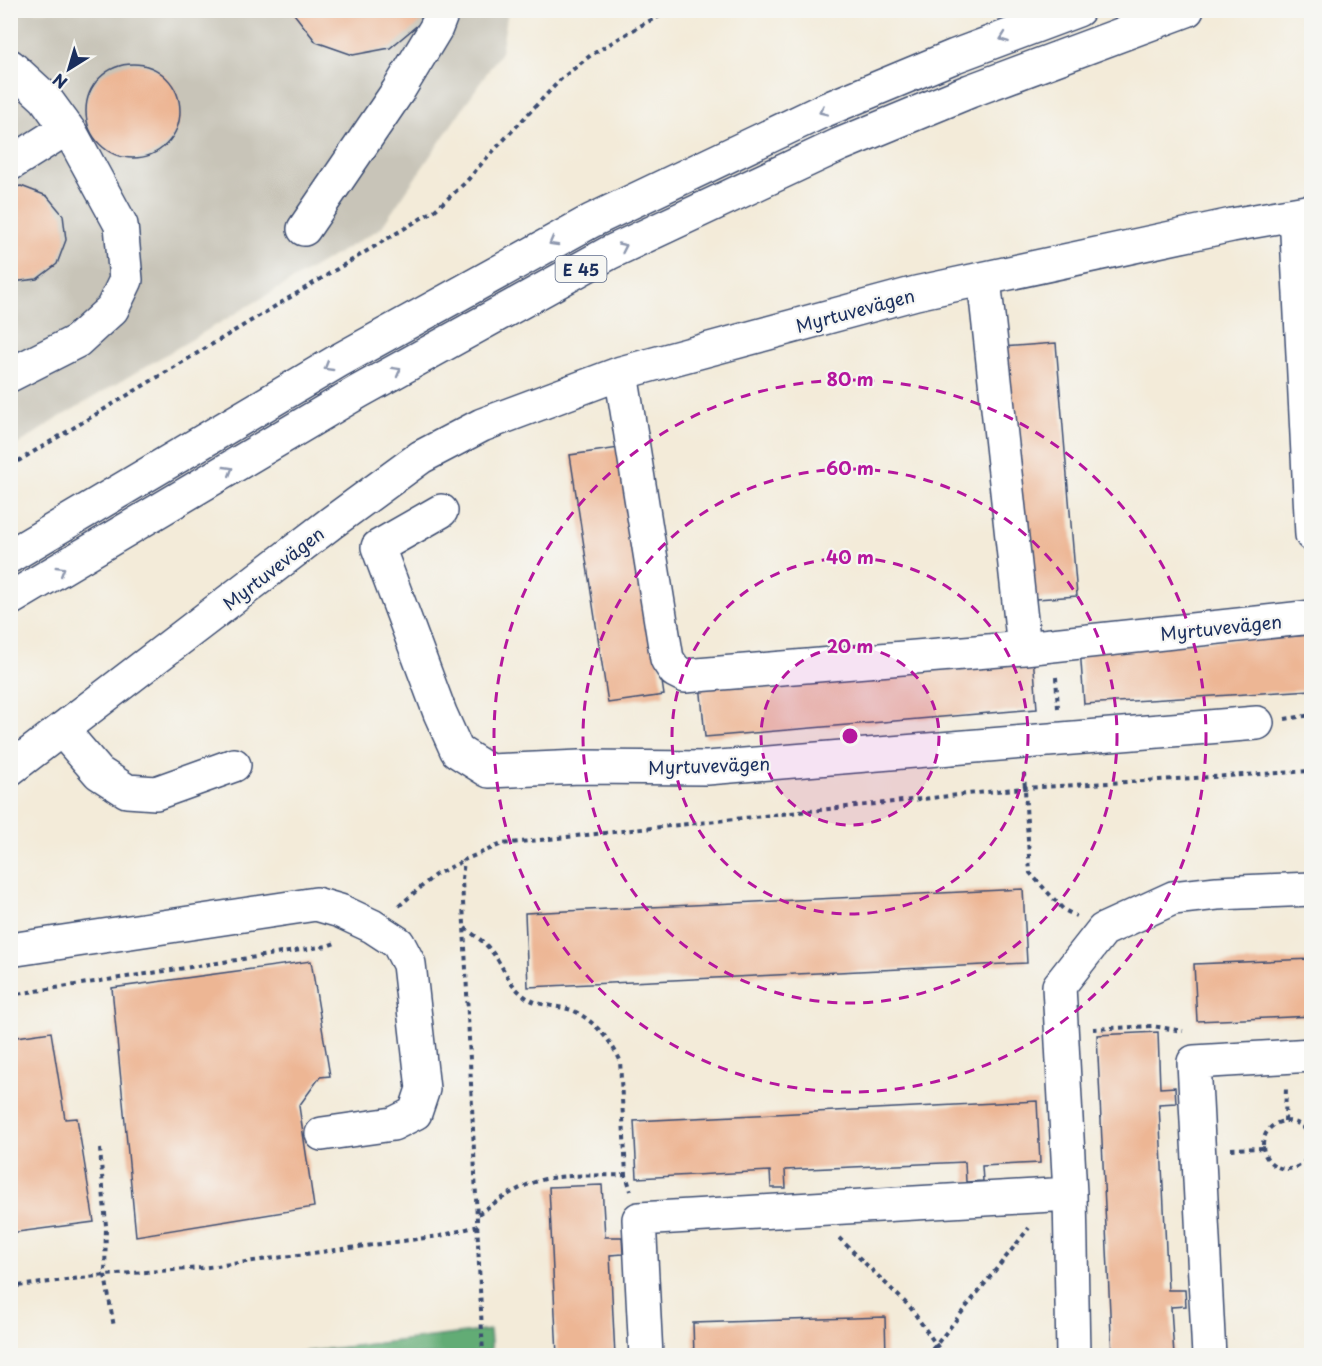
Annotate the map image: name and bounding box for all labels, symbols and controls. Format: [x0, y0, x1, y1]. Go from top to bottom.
one-way arrow [999, 31, 1010, 43]
north arrow [39, 39, 99, 99]
text: N [47, 68, 72, 95]
one-way arrow [818, 104, 829, 116]
one-way arrow [549, 235, 559, 246]
one-way arrow [616, 242, 627, 254]
road number: E 45 [556, 256, 606, 282]
street label: Myrtuvevägen [793, 281, 917, 339]
one-way arrow [324, 360, 334, 371]
text: 80 m [826, 365, 874, 392]
one-way arrow [391, 367, 401, 378]
text: 60 m [826, 454, 874, 481]
one-way arrow [223, 465, 233, 477]
street label: Myrtuvevägen [217, 520, 329, 616]
text: 40 m [826, 543, 874, 570]
one-way arrow [55, 565, 65, 577]
street label: Myrtuvevägen [1159, 607, 1283, 647]
text: 20 m [827, 632, 873, 659]
centre of rings [840, 726, 860, 746]
street label: Myrtuvevägen [647, 749, 771, 781]

